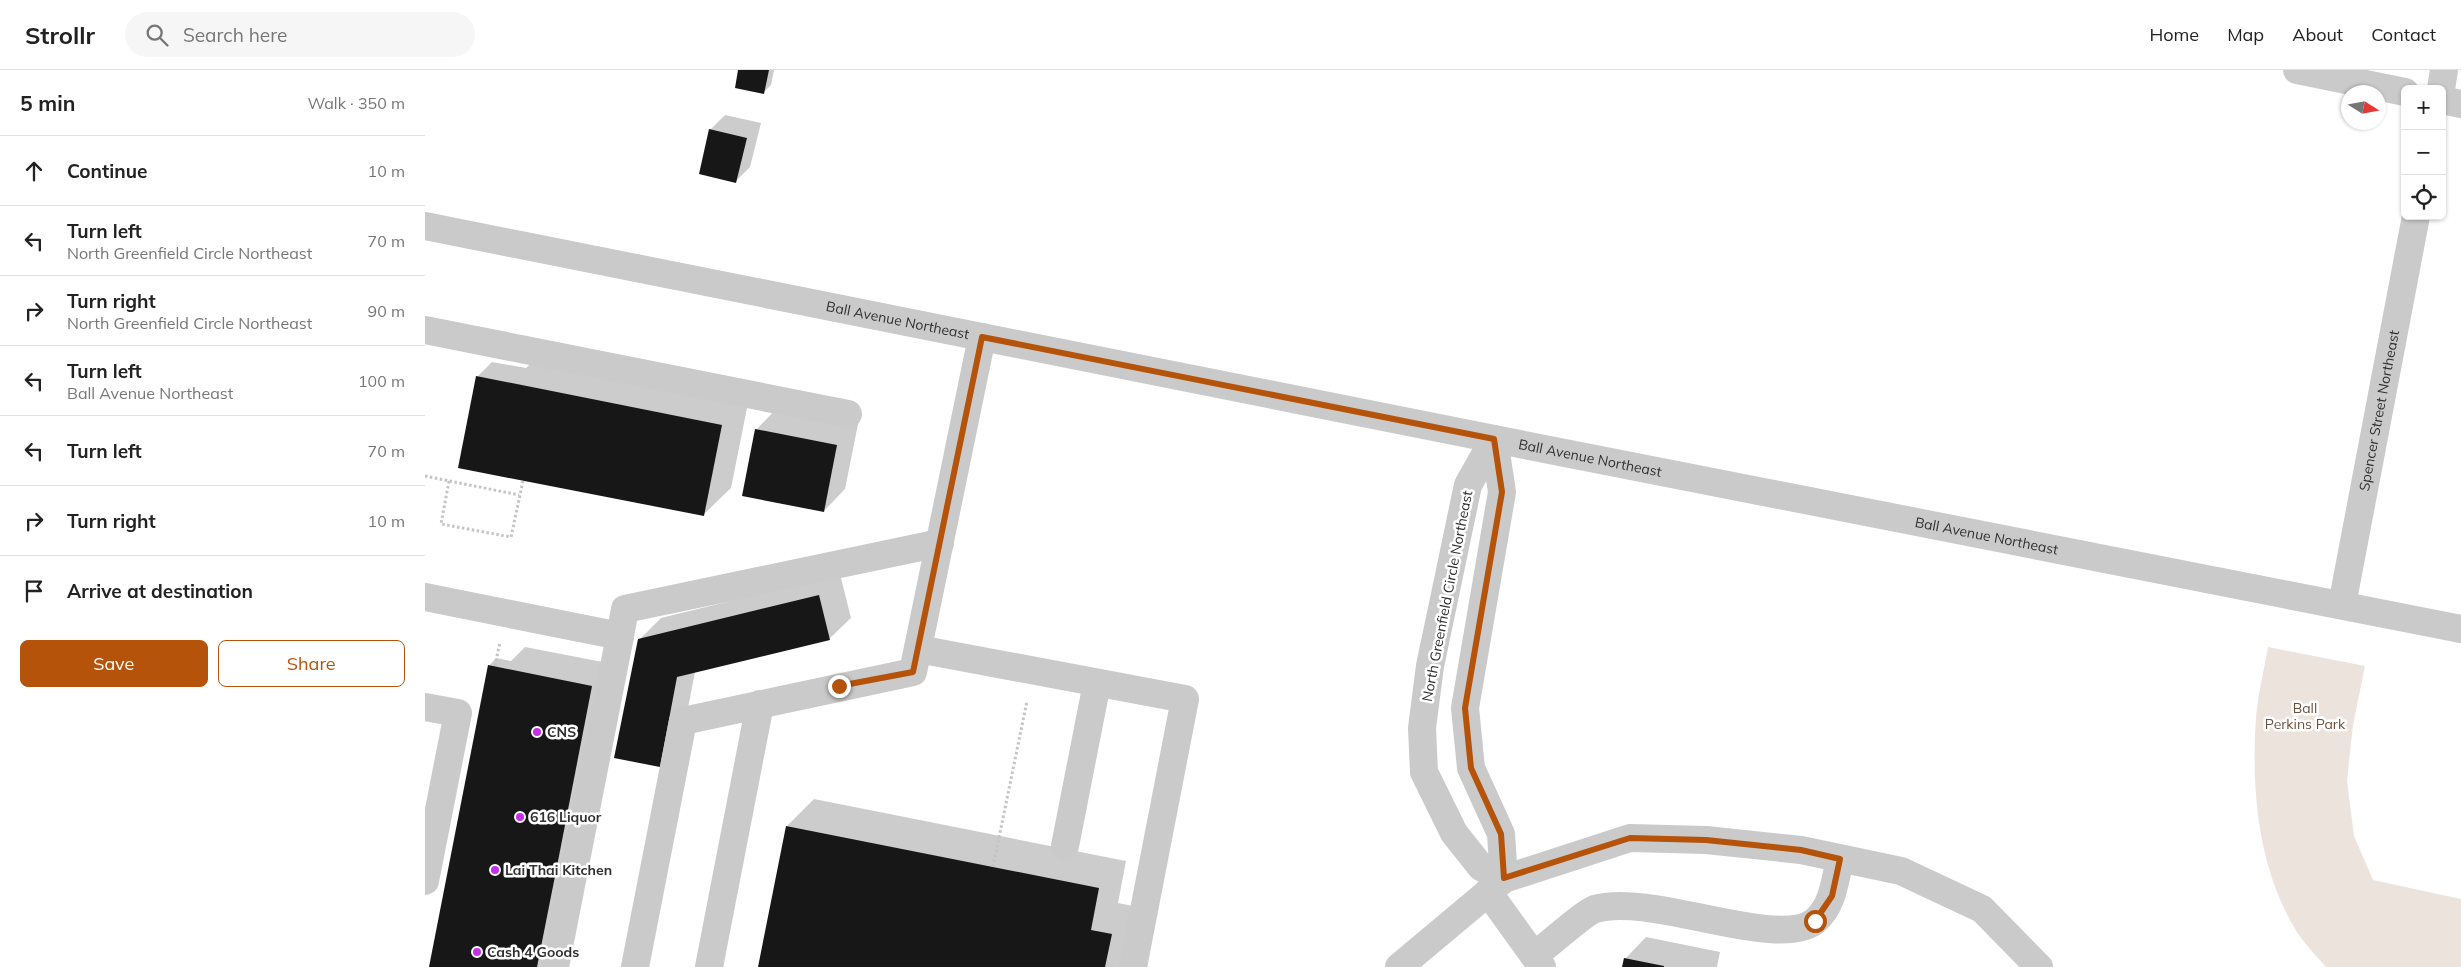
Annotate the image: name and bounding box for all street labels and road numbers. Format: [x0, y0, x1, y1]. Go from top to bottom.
street label: Ball Avenue Northeast [825, 297, 971, 343]
street label: Spencer Street Northeast [2355, 328, 2403, 492]
street label: Ball Avenue Northeast [1517, 435, 1663, 481]
street label: North Greenfield Circle Northeast [1418, 489, 1476, 703]
street label: Ball Avenue Northeast [1913, 513, 2060, 559]

